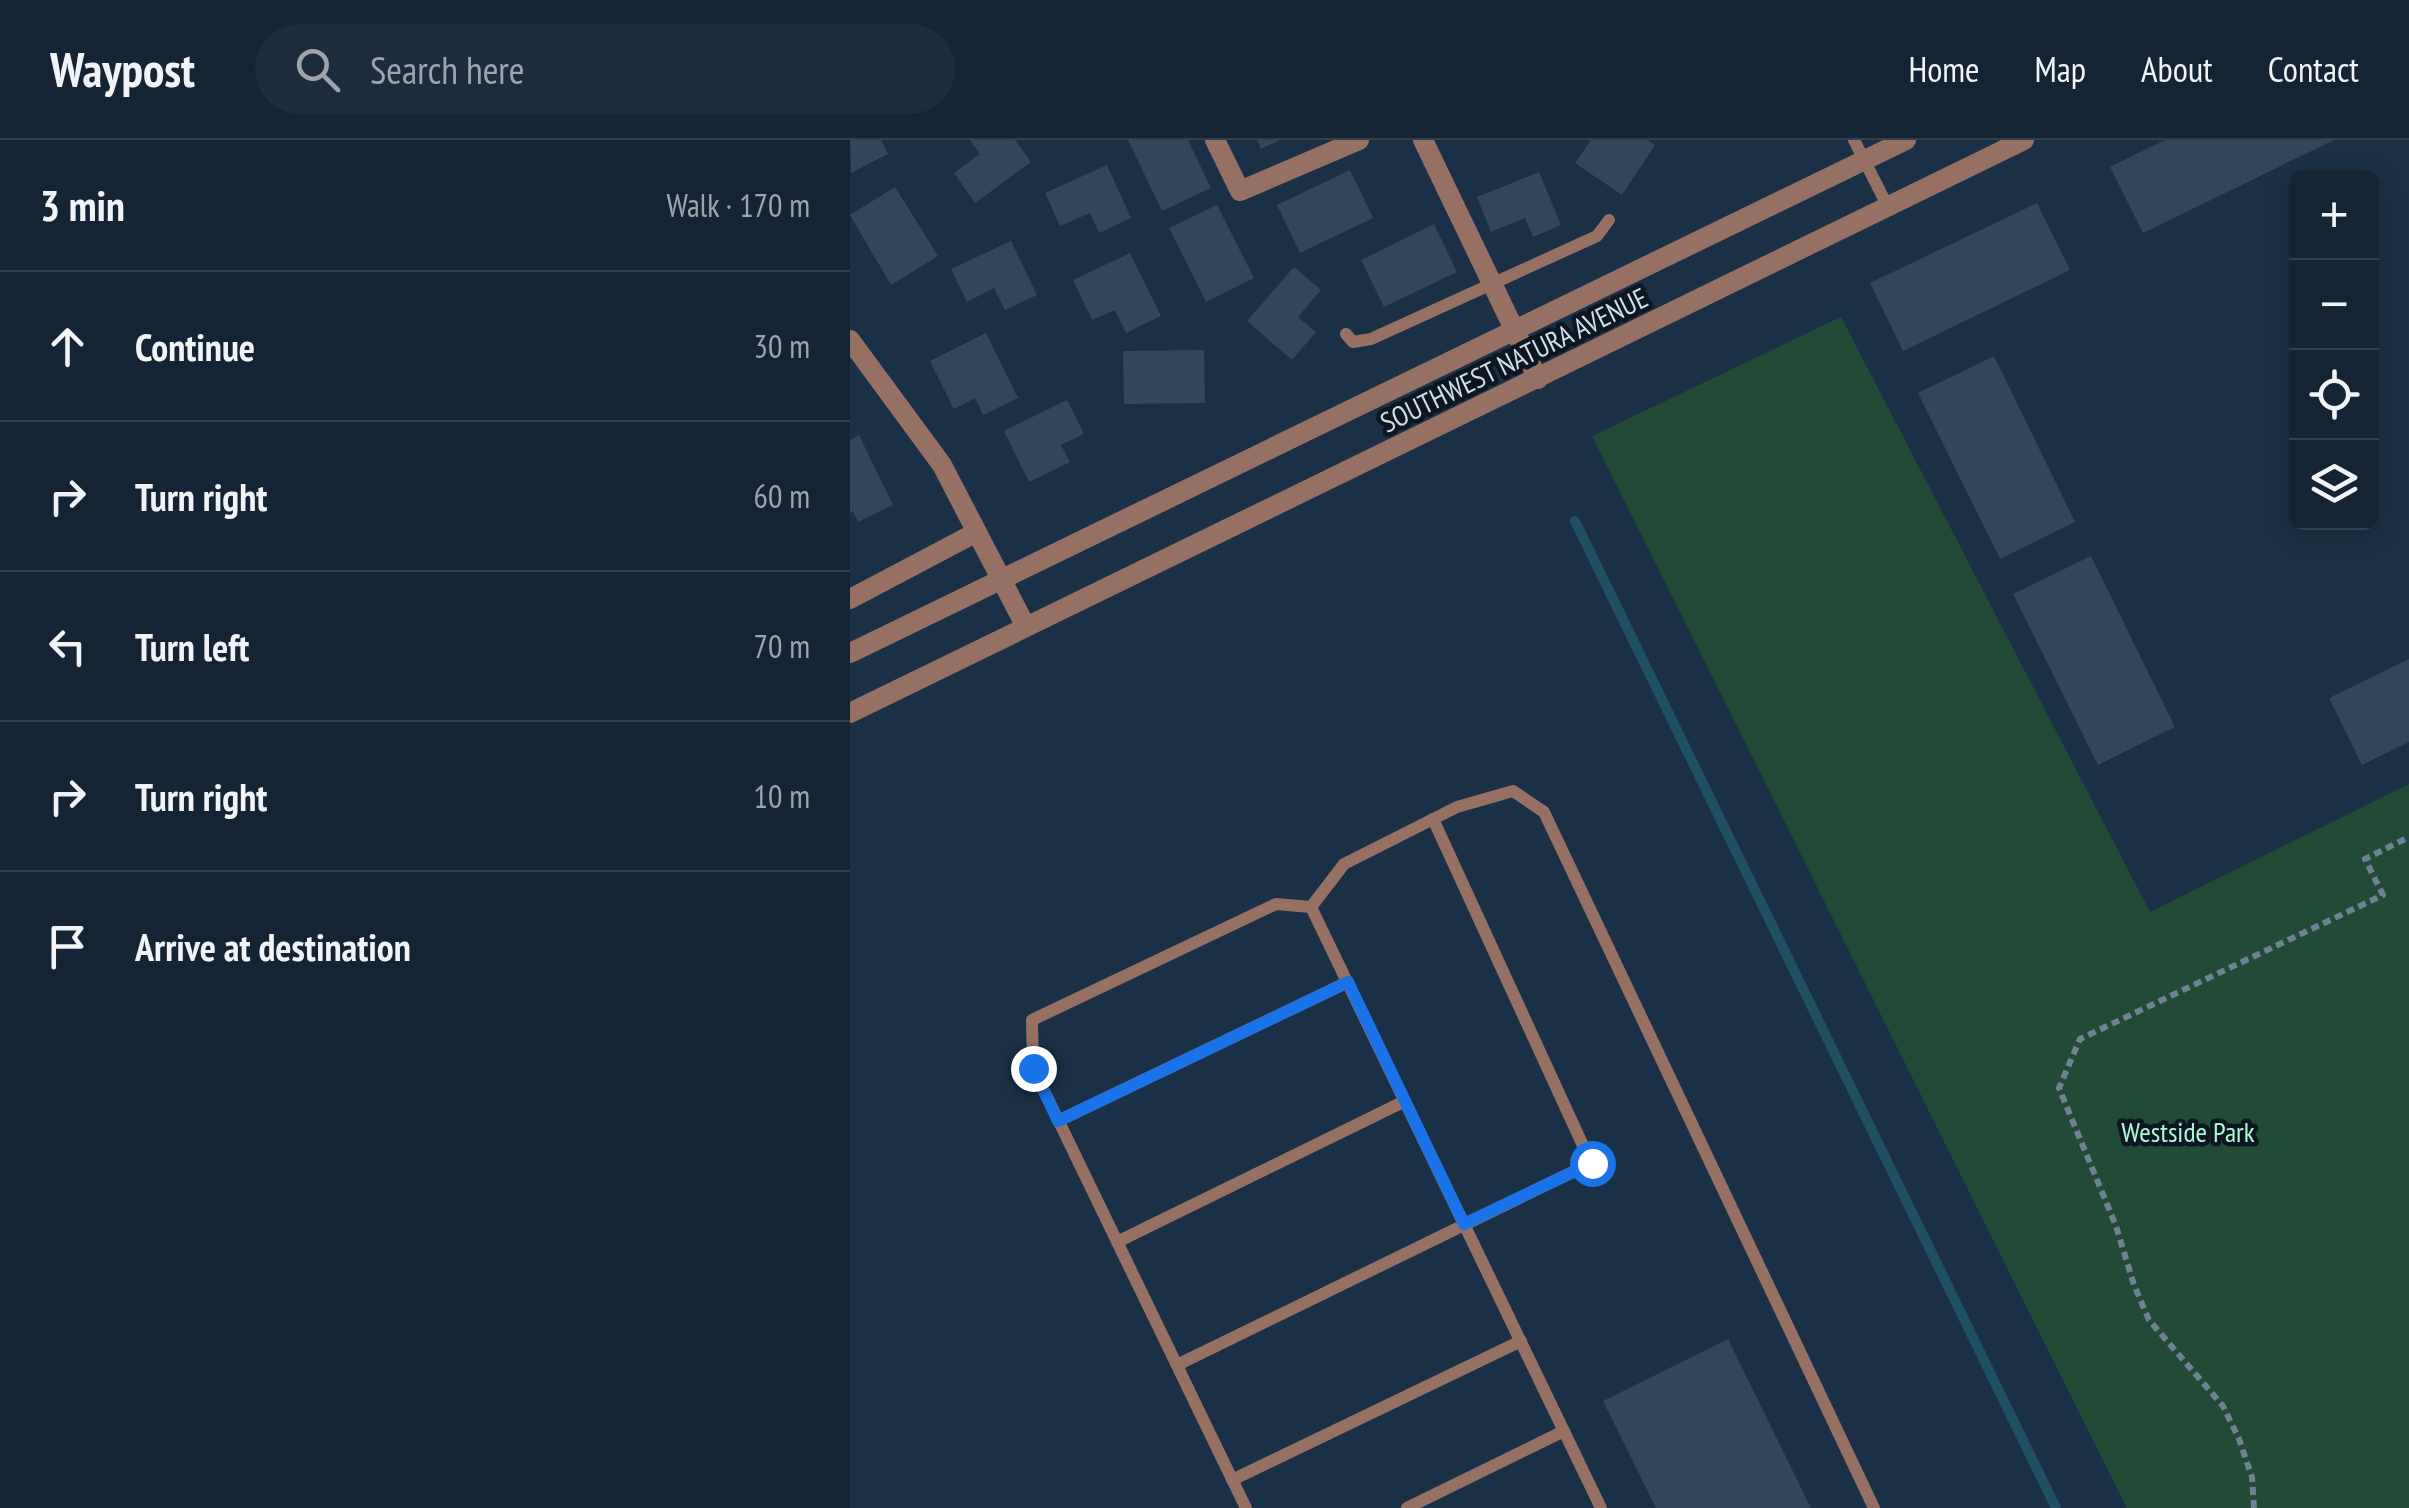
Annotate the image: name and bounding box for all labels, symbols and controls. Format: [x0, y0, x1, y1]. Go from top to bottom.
search box [255, 24, 955, 114]
text: Waypost [50, 38, 195, 100]
icon: search [290, 42, 345, 97]
text: Search here [370, 45, 524, 94]
text: Home [1908, 46, 1980, 92]
text: Map [2035, 46, 2086, 92]
text: About [2141, 46, 2213, 92]
text: Contact [2268, 46, 2359, 92]
map controls [2289, 170, 2379, 530]
button: + [2289, 170, 2379, 260]
text: 3 min [40, 178, 125, 233]
text: Walk · 170 m [666, 184, 810, 226]
button: − [2289, 260, 2379, 350]
street label: SOUTHWEST NATURA AVENUE [1374, 279, 1653, 440]
icon: ahead [40, 319, 95, 374]
text: Continue [135, 322, 255, 371]
text: 30 m [754, 325, 810, 367]
button: locate [2289, 350, 2379, 440]
button: layers [2289, 440, 2379, 530]
icon: right [40, 469, 95, 524]
text: Turn right [135, 472, 267, 521]
text: 60 m [754, 475, 810, 517]
icon: left [40, 619, 95, 674]
text: Turn left [135, 622, 249, 671]
text: 70 m [754, 625, 810, 667]
icon: right [40, 769, 95, 824]
text: Turn right [135, 772, 267, 821]
text: 10 m [754, 775, 810, 817]
icon: arrive [40, 919, 95, 974]
text: Arrive at destination [135, 922, 411, 971]
route end [1011, 1046, 1057, 1092]
park label: Westside Park [2121, 1113, 2255, 1150]
route start [1570, 1141, 1616, 1187]

